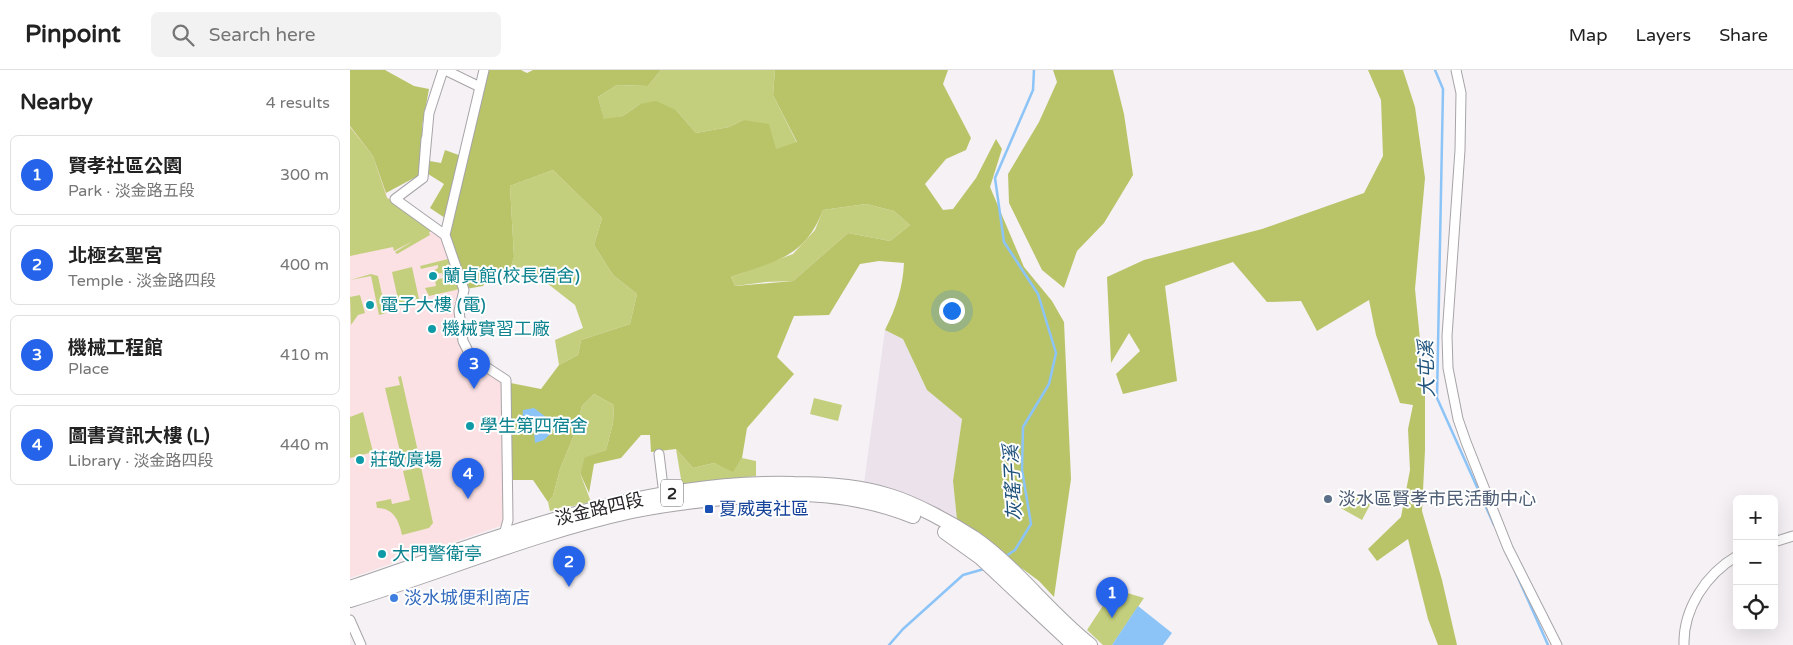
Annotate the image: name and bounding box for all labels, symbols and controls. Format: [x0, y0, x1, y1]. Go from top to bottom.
search box [151, 12, 501, 57]
text: Pinpoint [25, 20, 121, 49]
icon: search [169, 21, 197, 49]
text: Search here [209, 24, 316, 46]
text: Map [1569, 24, 1608, 46]
text: Layers [1636, 24, 1691, 46]
text: Share [1719, 24, 1768, 46]
text: Nearby [20, 90, 93, 115]
text: 4 results [266, 93, 330, 113]
text: 賢孝社區公園 [68, 155, 182, 177]
text: 1 [32, 165, 42, 185]
text: 300 m [280, 165, 329, 185]
text: Park · 淡金路五段 [68, 181, 195, 201]
text: 北極玄聖宮 [68, 245, 163, 267]
text: 2 [32, 255, 42, 275]
text: 400 m [280, 255, 329, 275]
place label: 蘭貞館(校長宿舍) [443, 265, 580, 287]
marker: 蘭貞館(校長宿舍) [427, 270, 439, 282]
text: Temple · 淡金路四段 [68, 271, 216, 291]
place label: 電子大樓 (電) [380, 294, 486, 316]
your location [939, 298, 965, 324]
marker: 電子大樓 (電) [364, 299, 376, 311]
place label: 機械實習工廠 [442, 318, 550, 340]
marker: 機械實習工廠 [426, 323, 438, 335]
text: 機械工程館 [68, 337, 163, 359]
water label: 大屯溪 [1415, 337, 1439, 398]
text: 3 [32, 345, 42, 365]
text: 410 m [280, 345, 329, 365]
pin: 3 [458, 348, 490, 389]
text: Place [68, 359, 109, 379]
place label: 學生第四宿舍 [480, 415, 588, 437]
marker: 學生第四宿舍 [464, 420, 476, 432]
text: 圖書資訊大樓 (L) [68, 425, 210, 447]
text: 4 [32, 435, 42, 455]
text: 440 m [280, 435, 329, 455]
water label: 灰瑤子溪 [1000, 441, 1026, 521]
place label: 莊敬廣場 [370, 449, 442, 471]
text: Library · 淡金路四段 [68, 451, 214, 471]
marker: 莊敬廣場 [354, 454, 366, 466]
pin: 4 [452, 458, 484, 499]
road number: 2 [661, 479, 683, 506]
street label: 淡金路四段 [553, 488, 645, 530]
place label: 淡水區賢孝市民活動中心 [1338, 488, 1536, 510]
marker: 淡水區賢孝市民活動中心 [1322, 493, 1334, 505]
map controls [1733, 495, 1778, 630]
button: + [1733, 495, 1778, 540]
place label: 夏威夷社區 [719, 498, 809, 520]
marker: 夏威夷社區 [703, 503, 715, 515]
button: − [1733, 540, 1778, 585]
place label: 大門警衛亭 [392, 543, 482, 565]
pin: 2 [553, 546, 585, 587]
marker: 大門警衛亭 [376, 548, 388, 560]
pin: 1 [1096, 577, 1128, 618]
button: locate [1733, 585, 1778, 630]
place label: 淡水城便利商店 [404, 587, 530, 609]
marker: 淡水城便利商店 [388, 592, 400, 604]

